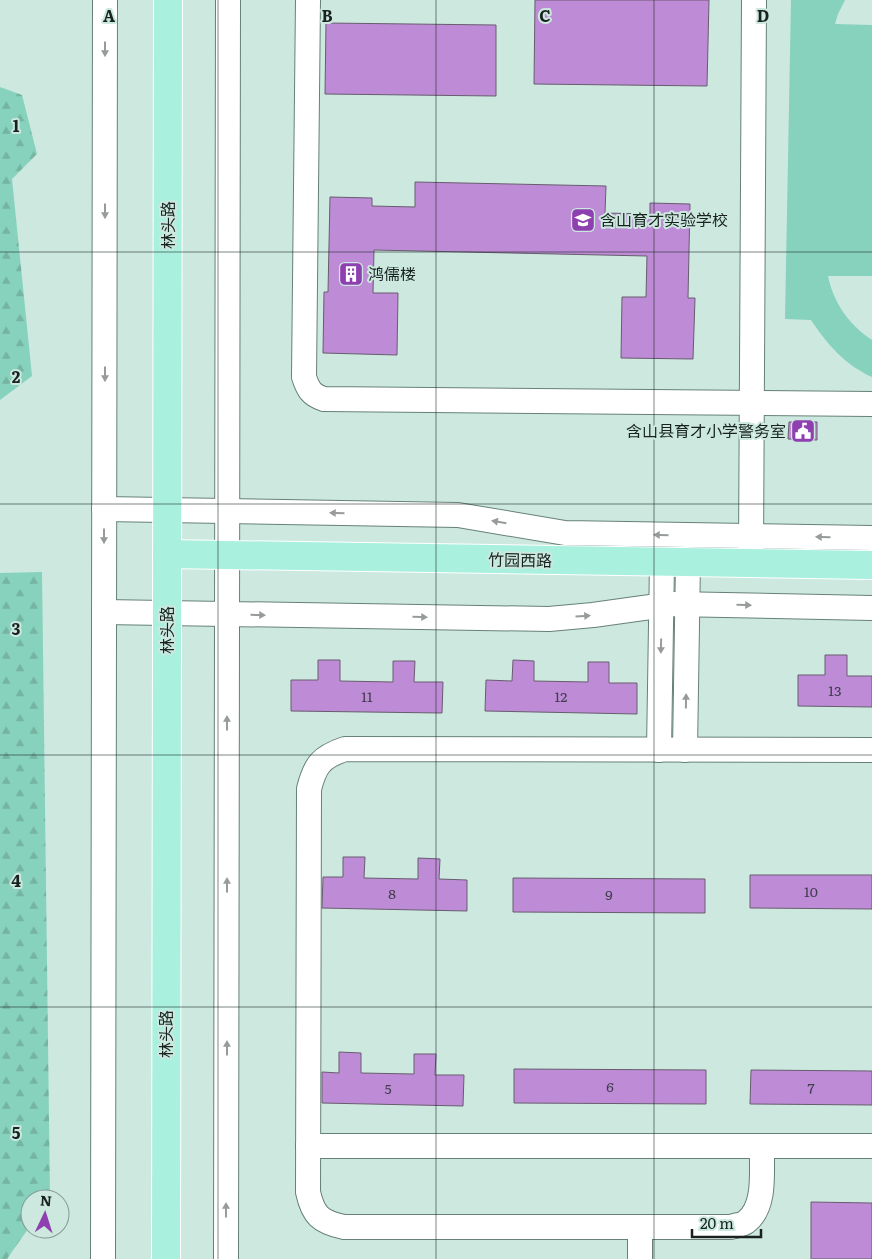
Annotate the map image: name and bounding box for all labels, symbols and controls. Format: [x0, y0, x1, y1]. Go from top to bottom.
text: A [103, 3, 115, 27]
text: B [321, 3, 333, 27]
text: C [539, 3, 551, 27]
text: D [757, 3, 769, 27]
one-way arrow [101, 41, 109, 57]
text: 1 [13, 113, 20, 137]
street label: 林头路 [155, 201, 179, 249]
one-way arrow [101, 203, 109, 219]
school or university icon: 含山育才实验学校 [570, 207, 596, 233]
place label: 含山育才实验学校 [600, 207, 728, 231]
building icon: 鸿儒楼 [338, 261, 364, 287]
place label: 鸿儒楼 [368, 261, 416, 285]
text: 2 [12, 364, 21, 388]
one-way arrow [100, 366, 108, 382]
place label: 含山县育才小学警务室 [626, 418, 786, 442]
public building icon: 含山县育才小学警务室 [790, 418, 816, 444]
one-way arrow [329, 509, 345, 517]
one-way arrow [491, 518, 507, 526]
one-way arrow [100, 528, 108, 544]
one-way arrow [653, 531, 669, 539]
one-way arrow [815, 533, 831, 541]
street label: 竹园西路 [488, 546, 552, 572]
one-way arrow [736, 602, 752, 610]
street label: 林头路 [154, 606, 178, 654]
one-way arrow [250, 611, 266, 619]
one-way arrow [575, 612, 591, 620]
one-way arrow [412, 613, 428, 621]
text: 3 [12, 616, 21, 640]
one-way arrow [657, 638, 665, 654]
house number: 13 [828, 680, 842, 700]
house number: 11 [361, 686, 373, 706]
house number: 12 [555, 686, 567, 706]
one-way arrow [682, 693, 690, 709]
one-way arrow [223, 715, 231, 731]
text: 4 [11, 868, 21, 892]
one-way arrow [223, 877, 231, 893]
house number: 10 [804, 881, 818, 901]
house number: 8 [388, 883, 396, 903]
house number: 9 [605, 884, 613, 904]
street label: 林头路 [153, 1010, 177, 1058]
one-way arrow [223, 1040, 231, 1056]
house number: 6 [606, 1076, 614, 1096]
house number: 7 [807, 1077, 815, 1097]
house number: 5 [384, 1078, 392, 1098]
text: 5 [12, 1120, 21, 1144]
north arrow [20, 1189, 70, 1239]
text: N [39, 1190, 53, 1210]
one-way arrow [222, 1202, 230, 1218]
scale bar [692, 1206, 761, 1238]
text: 20 m [700, 1211, 734, 1234]

